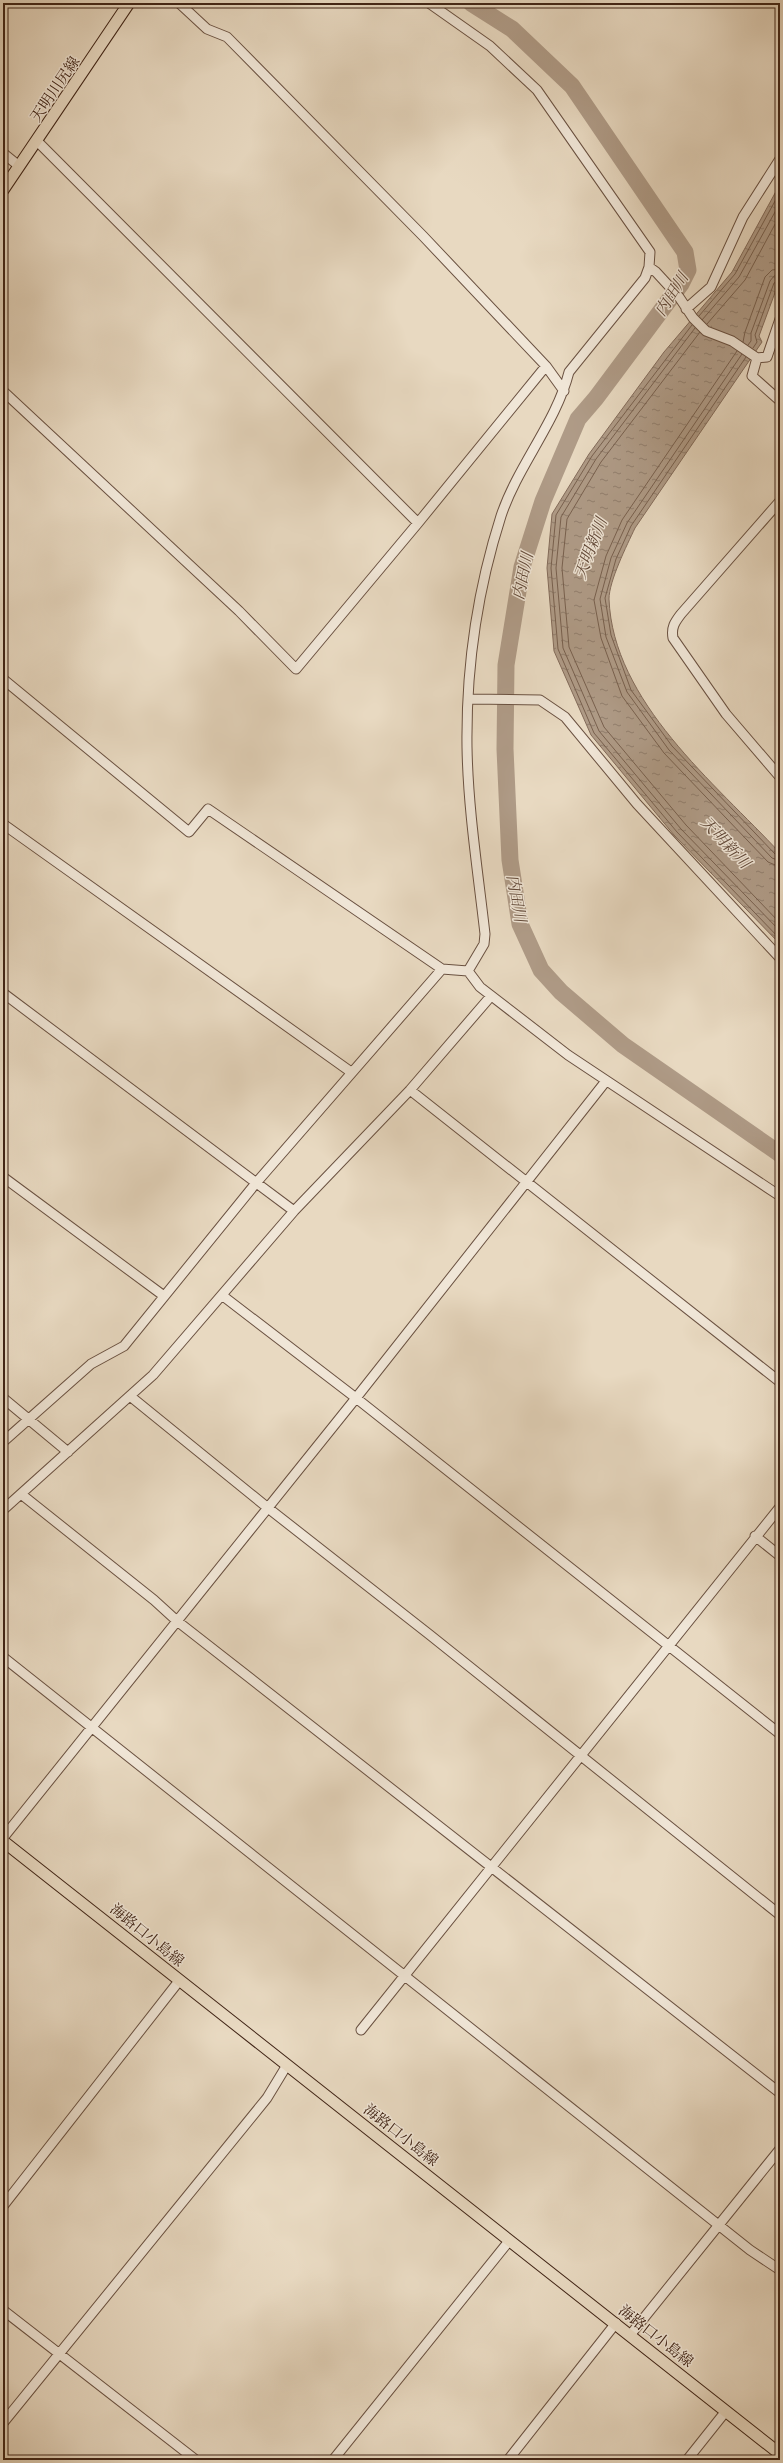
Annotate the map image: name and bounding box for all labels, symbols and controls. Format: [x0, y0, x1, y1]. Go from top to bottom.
street label: 天明川尻線 [26, 52, 83, 125]
water label: 内田川 [650, 267, 694, 320]
water label: 天明新川 [569, 513, 612, 582]
water label: 内田川 [507, 548, 538, 602]
water label: 天明新川 [696, 812, 756, 874]
water label: 内田川 [502, 873, 531, 926]
street label: 海路口小島線 [106, 1899, 188, 1970]
street label: 海路口小島線 [360, 2099, 443, 2170]
street label: 海路口小島線 [615, 2300, 698, 2371]

